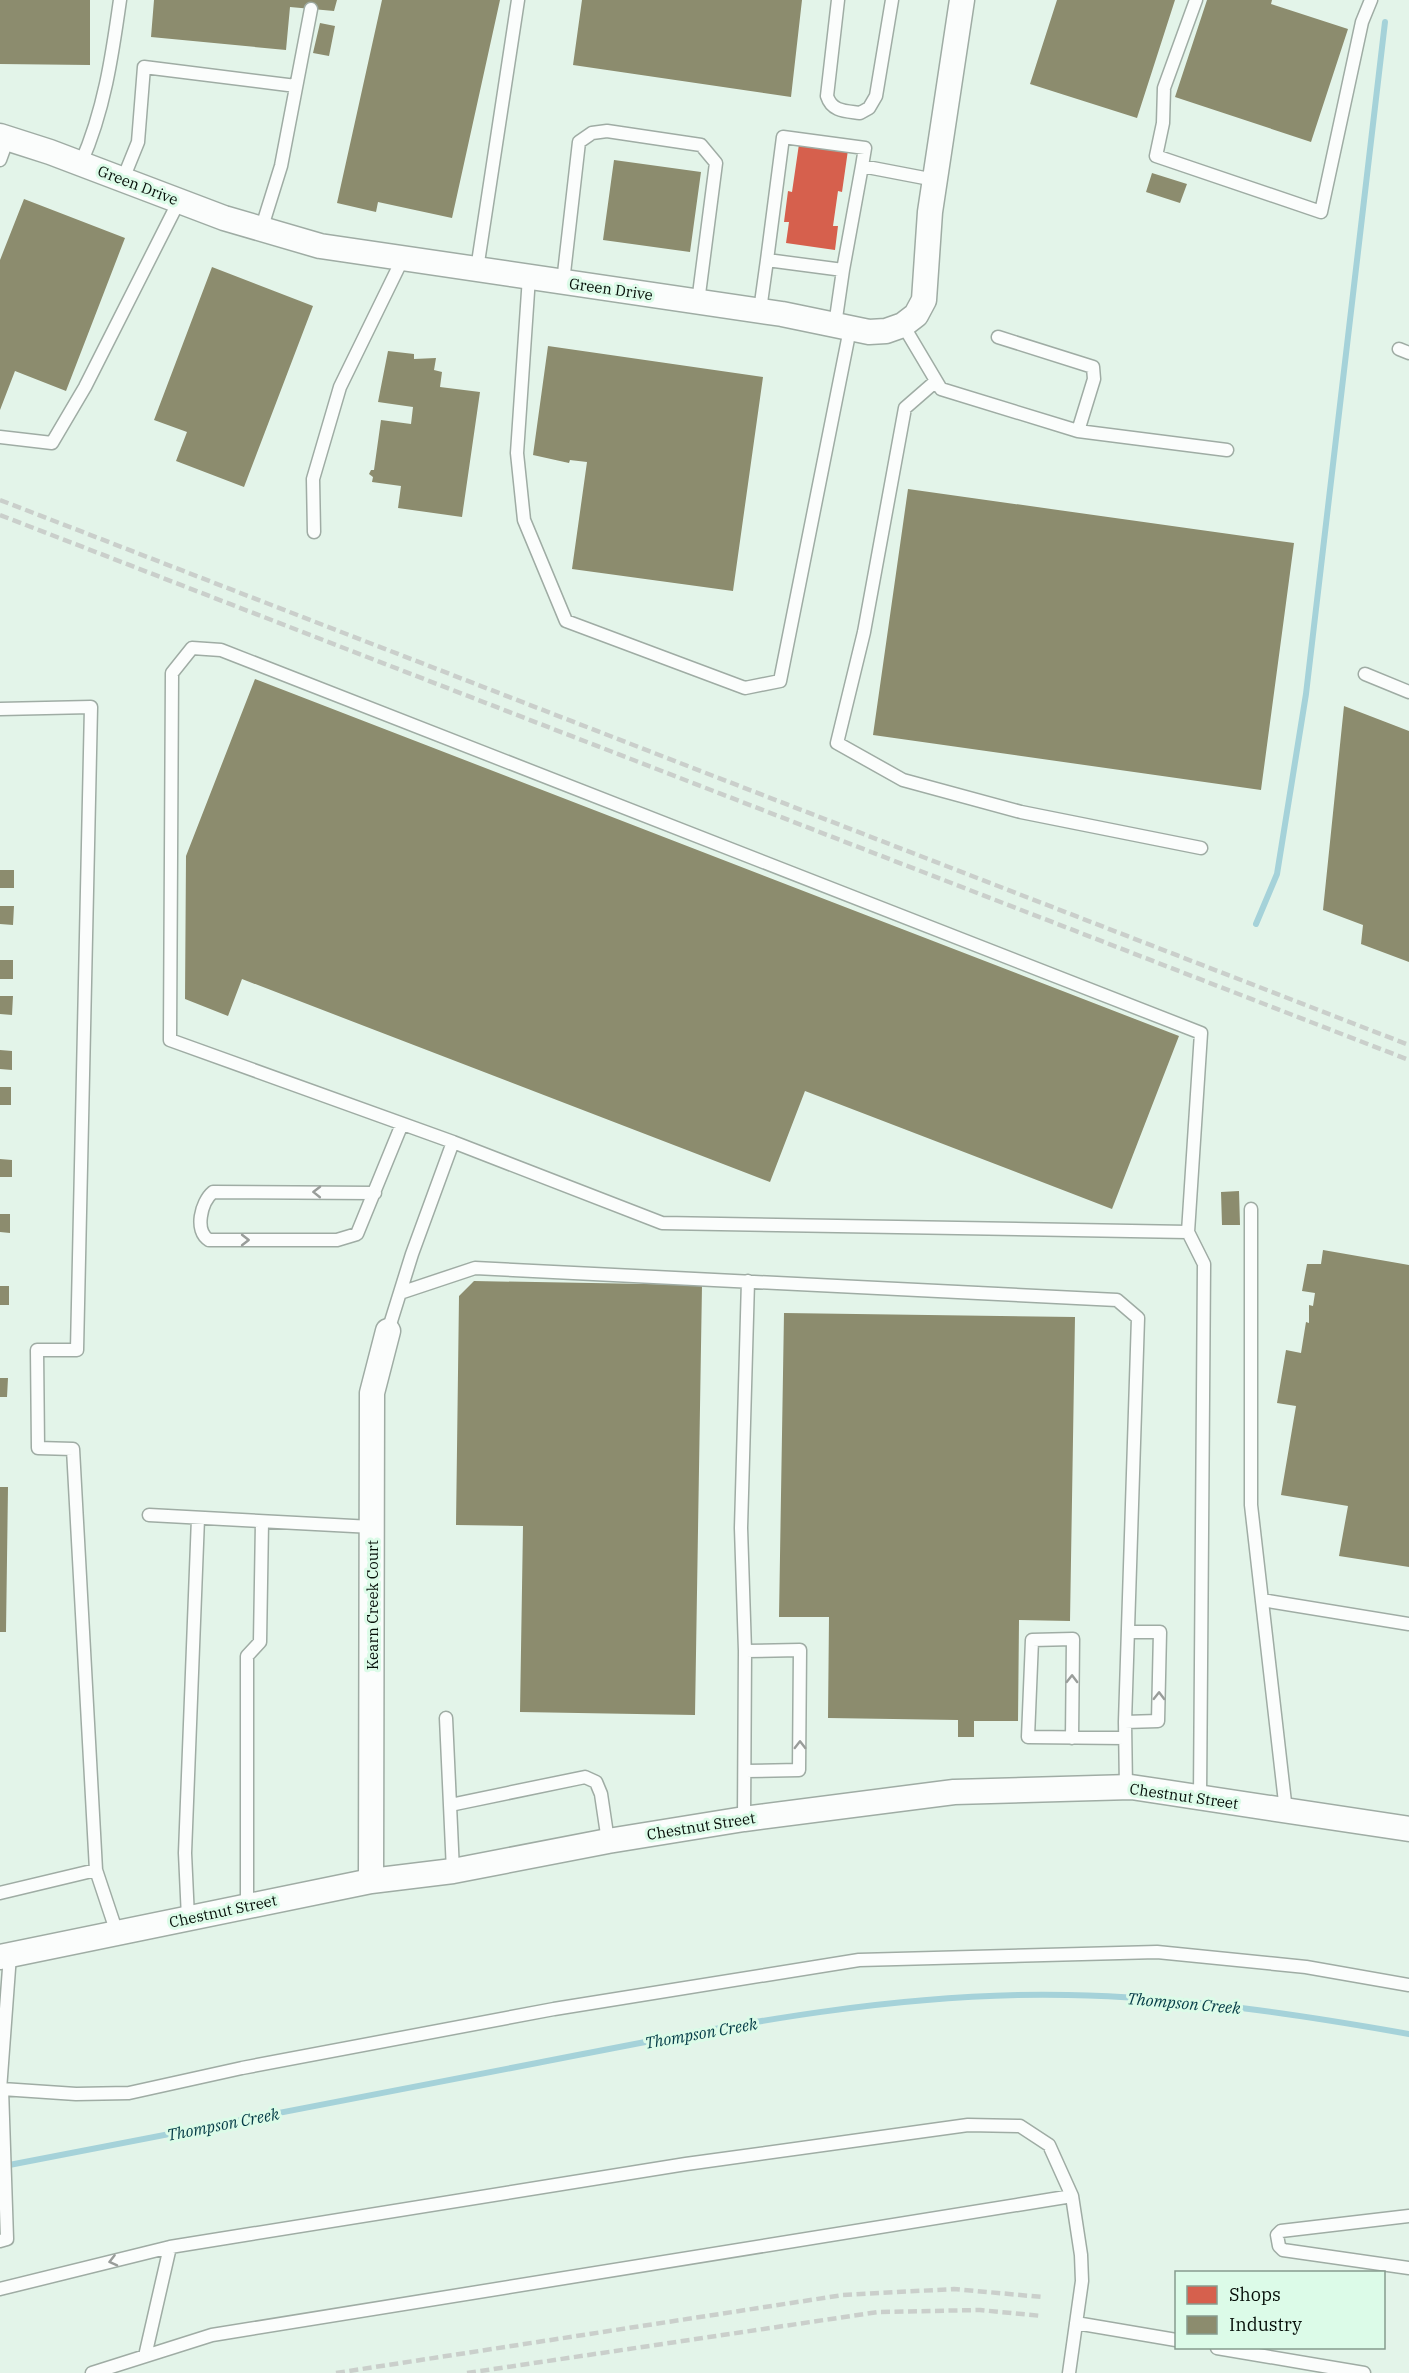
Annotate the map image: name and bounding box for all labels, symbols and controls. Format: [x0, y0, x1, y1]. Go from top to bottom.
street label: Green Drive [95, 161, 181, 209]
street label: Green Drive [568, 274, 654, 304]
one-way arrow [312, 1186, 321, 1198]
one-way arrow [240, 1234, 249, 1246]
street label: Kearn Creek Court [363, 1540, 382, 1670]
one-way arrow [1066, 1675, 1079, 1684]
one-way arrow [1152, 1692, 1165, 1701]
one-way arrow [793, 1740, 806, 1749]
street label: Chestnut Street [1128, 1779, 1240, 1813]
street label: Chestnut Street [645, 1808, 757, 1844]
street label: Chestnut Street [168, 1890, 278, 1932]
water label: Thompson Creek [1126, 1988, 1242, 2018]
water label: Thompson Creek [643, 2013, 759, 2053]
water label: Thompson Creek [165, 2103, 281, 2145]
one-way arrow [108, 2253, 118, 2266]
legend [1175, 2271, 1385, 2349]
text: Shops [1229, 2283, 1281, 2306]
text: Industry [1229, 2313, 1302, 2336]

